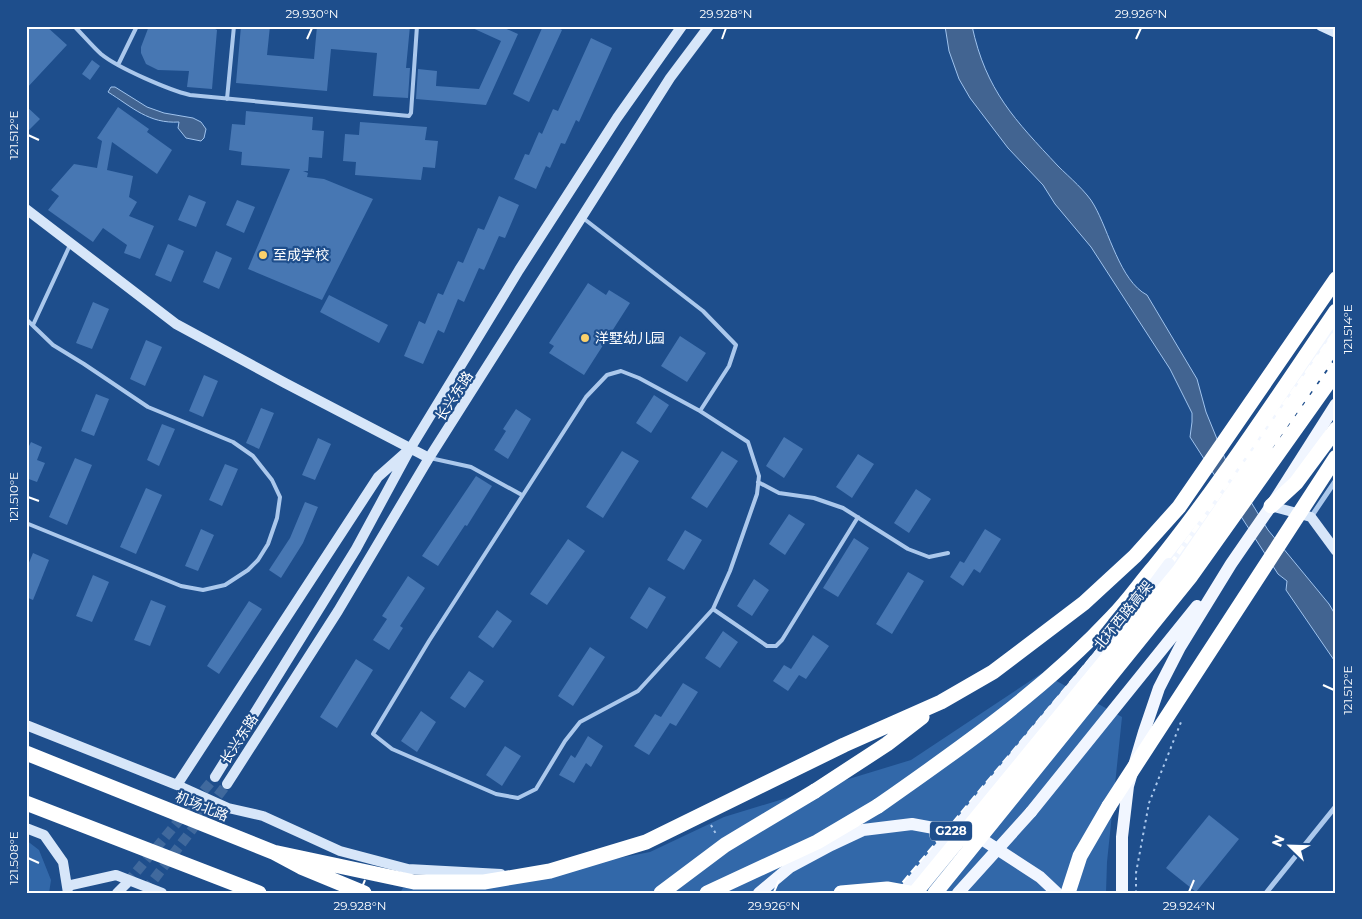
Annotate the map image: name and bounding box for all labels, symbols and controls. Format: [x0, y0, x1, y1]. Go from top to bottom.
text: 29.930°N [285, 6, 339, 21]
text: 29.928°N [699, 6, 753, 21]
text: 29.926°N [1115, 6, 1167, 21]
text: 121.512°E [6, 110, 21, 160]
place label: 至成学校 [273, 246, 329, 264]
marker: 至成学校 [257, 249, 269, 261]
text: 121.514°E [1340, 304, 1355, 354]
place label: 洋墅幼儿园 [595, 329, 665, 347]
marker: 洋墅幼儿园 [579, 332, 591, 344]
street label: 长兴东路 [431, 368, 477, 424]
text: 121.510°E [6, 472, 21, 522]
street label: 北环西路高架 [1090, 577, 1156, 653]
text: 121.512°E [1340, 665, 1355, 715]
street label: 长兴东路 [216, 711, 262, 767]
street label: 机场北路 [173, 787, 231, 825]
road number: G228 [930, 821, 972, 840]
north arrow [1264, 822, 1314, 872]
text: 121.508°E [6, 831, 21, 885]
text: N [1268, 832, 1289, 850]
text: 29.928°N [333, 898, 387, 913]
text: 29.926°N [748, 898, 800, 913]
text: 29.924°N [1163, 898, 1215, 913]

